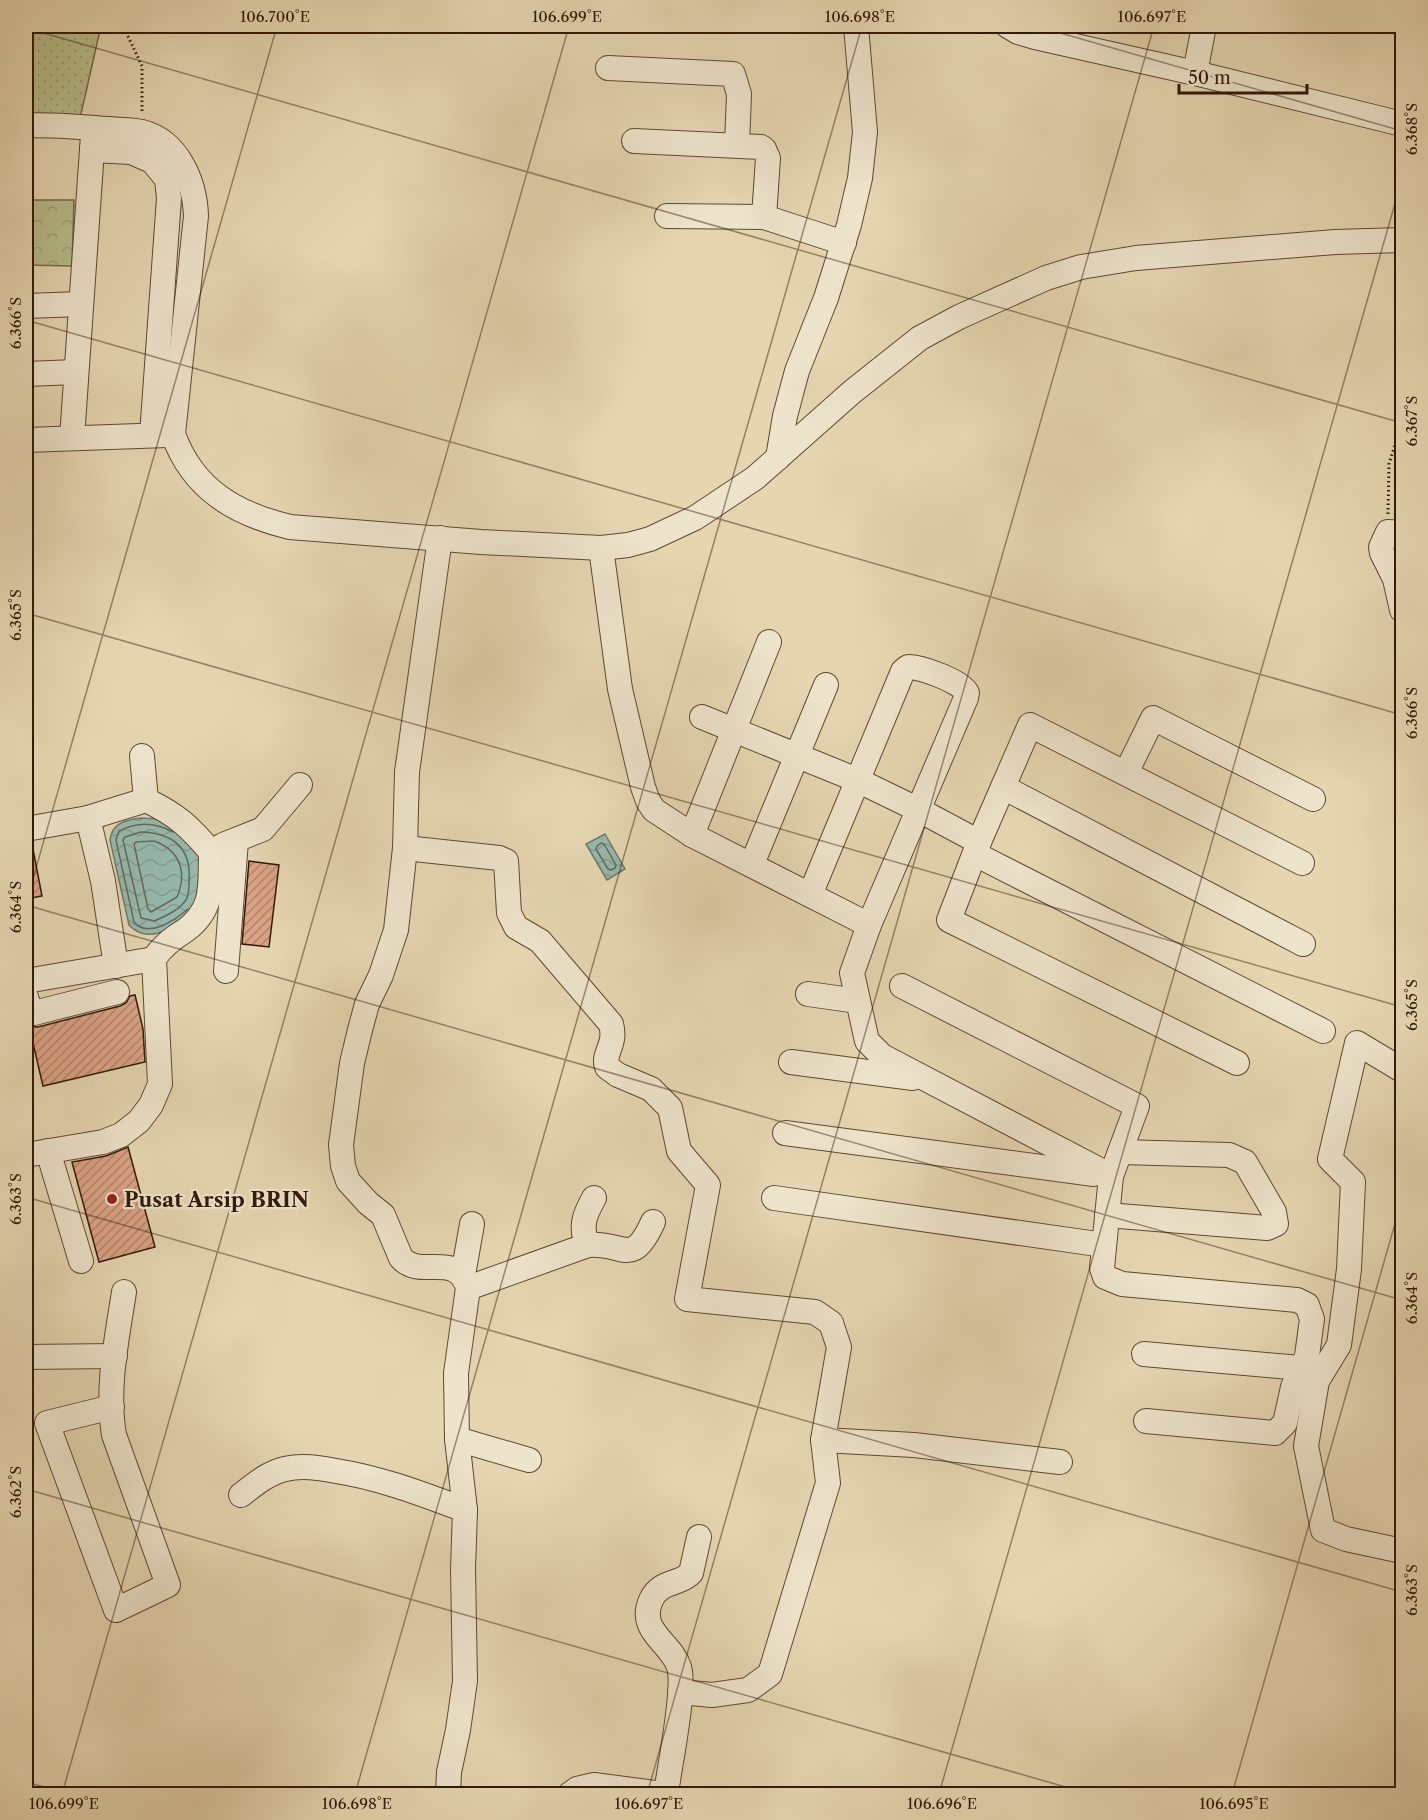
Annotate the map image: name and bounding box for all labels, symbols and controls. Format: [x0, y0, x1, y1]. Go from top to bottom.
text: 106.700°E [240, 7, 310, 26]
text: 106.699°E [532, 7, 602, 26]
text: 106.698°E [825, 7, 895, 26]
text: 106.697°E [1118, 7, 1186, 26]
scale bar [1179, 57, 1306, 95]
text: 50 m [1188, 67, 1231, 89]
text: 6.368°S [1402, 103, 1421, 155]
text: 6.366°S [6, 297, 25, 349]
text: 6.367°S [1402, 396, 1421, 446]
text: 6.365°S [6, 589, 25, 641]
text: 6.366°S [1402, 687, 1421, 739]
text: 6.364°S [6, 881, 25, 933]
text: 6.365°S [1402, 979, 1421, 1031]
text: 6.363°S [6, 1173, 25, 1225]
place label: Pusat Arsip BRIN [124, 1187, 309, 1212]
marker: Pusat Arsip BRIN [105, 1192, 119, 1206]
text: 6.364°S [1402, 1272, 1421, 1324]
text: 6.362°S [6, 1466, 25, 1518]
text: 6.363°S [1402, 1564, 1421, 1616]
text: 106.699°E [29, 1794, 99, 1813]
text: 106.698°E [322, 1794, 392, 1813]
text: 106.697°E [615, 1794, 683, 1813]
text: 106.696°E [907, 1794, 977, 1813]
text: 106.695°E [1199, 1794, 1269, 1813]

